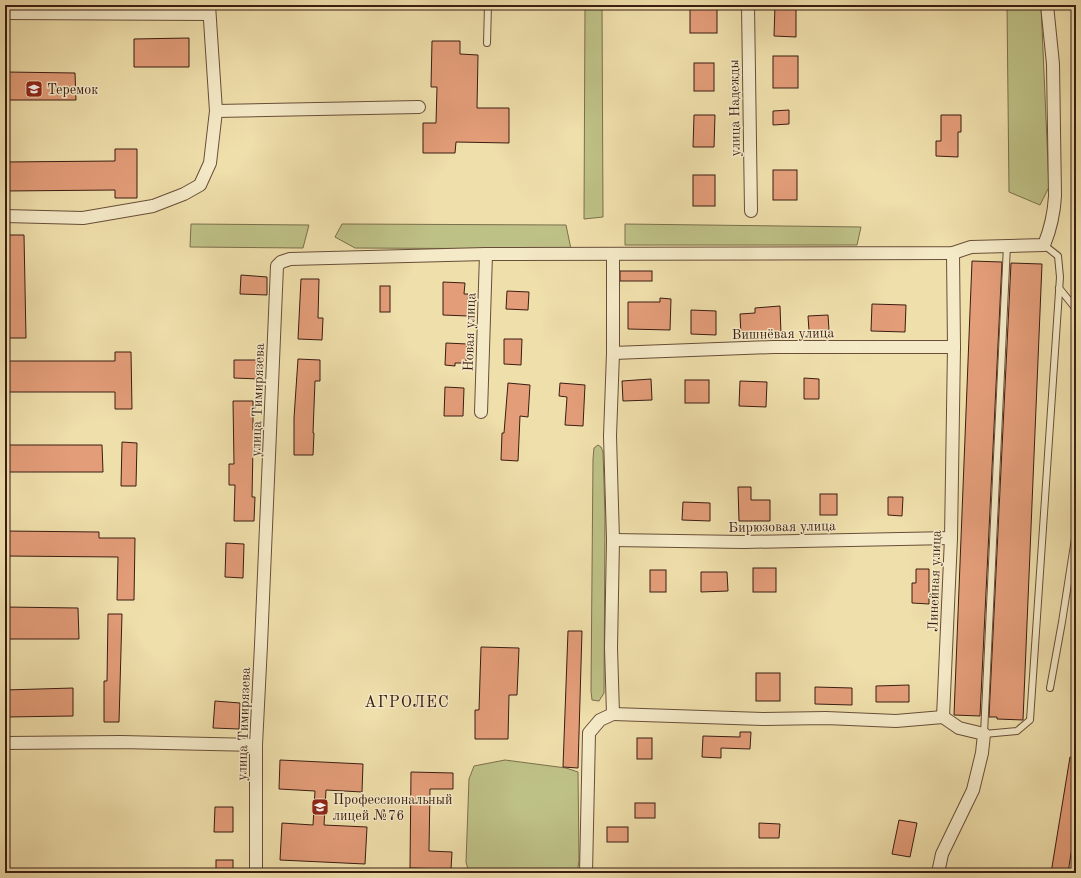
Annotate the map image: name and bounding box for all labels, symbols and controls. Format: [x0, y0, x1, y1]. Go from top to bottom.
street label: улица Надежды [727, 59, 743, 157]
school or university icon: Теремок [24, 79, 44, 99]
place label: Теремок [47, 83, 98, 97]
street label: Новая улица [462, 292, 478, 372]
street label: Вишнёвая улица [732, 326, 835, 342]
street label: улица Тимирязева [249, 343, 267, 457]
street label: Бирюзовая улица [728, 519, 836, 535]
street label: Линейная улица [926, 530, 944, 632]
street label: улица Тимирязева [235, 667, 253, 781]
district label: АГРОЛЕС [364, 695, 450, 711]
place label: Профессиональный лицей №76 [333, 793, 453, 823]
school or university icon: Профессиональный лицей №76 [310, 797, 330, 817]

